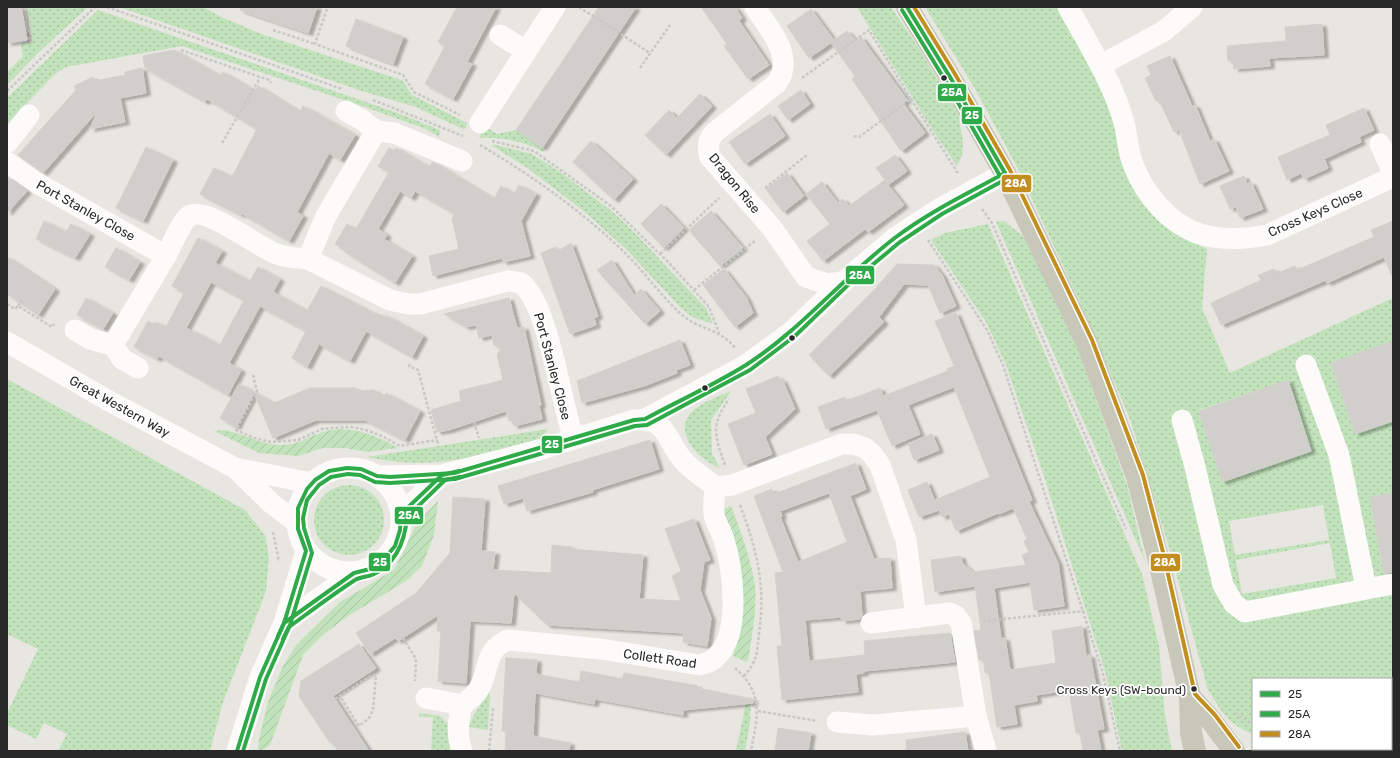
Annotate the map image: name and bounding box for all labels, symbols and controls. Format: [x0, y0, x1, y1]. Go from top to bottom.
unlabelled marker [939, 73, 949, 83]
line badge: 25A [937, 83, 967, 102]
text: 25A [941, 86, 963, 99]
line badge: 25 [961, 106, 983, 125]
text: 25 [965, 109, 979, 122]
street label: Dragon Rise [705, 150, 763, 217]
line badge: 28A [1001, 174, 1032, 193]
street label: Port Stanley Close [34, 177, 138, 244]
text: 28A [1005, 177, 1027, 190]
street label: Cross Keys Close [1266, 185, 1365, 240]
line badge: 25A [845, 265, 875, 285]
text: 25A [849, 269, 871, 282]
street label: Port Stanley Close [531, 311, 574, 421]
unlabelled marker [787, 333, 797, 343]
street label: Great Western Way [67, 373, 173, 440]
unlabelled marker [700, 383, 710, 393]
line badge: 25 [541, 435, 563, 454]
text: 25 [545, 438, 559, 451]
line badge: 25A [394, 506, 424, 525]
text: 25A [398, 509, 420, 522]
line badge: 25 [368, 552, 391, 572]
line badge: 28A [1150, 553, 1181, 572]
text: 25 [373, 556, 387, 569]
text: 28A [1154, 556, 1176, 569]
street label: Collett Road [622, 646, 698, 671]
legend [1252, 678, 1392, 750]
place label: Cross Keys (SW-bound) [1057, 683, 1186, 697]
marker: Cross Keys (SW-bound) [1189, 684, 1199, 694]
text: 25 [1288, 687, 1302, 701]
text: 25A [1288, 707, 1310, 721]
text: 28A [1288, 727, 1311, 741]

